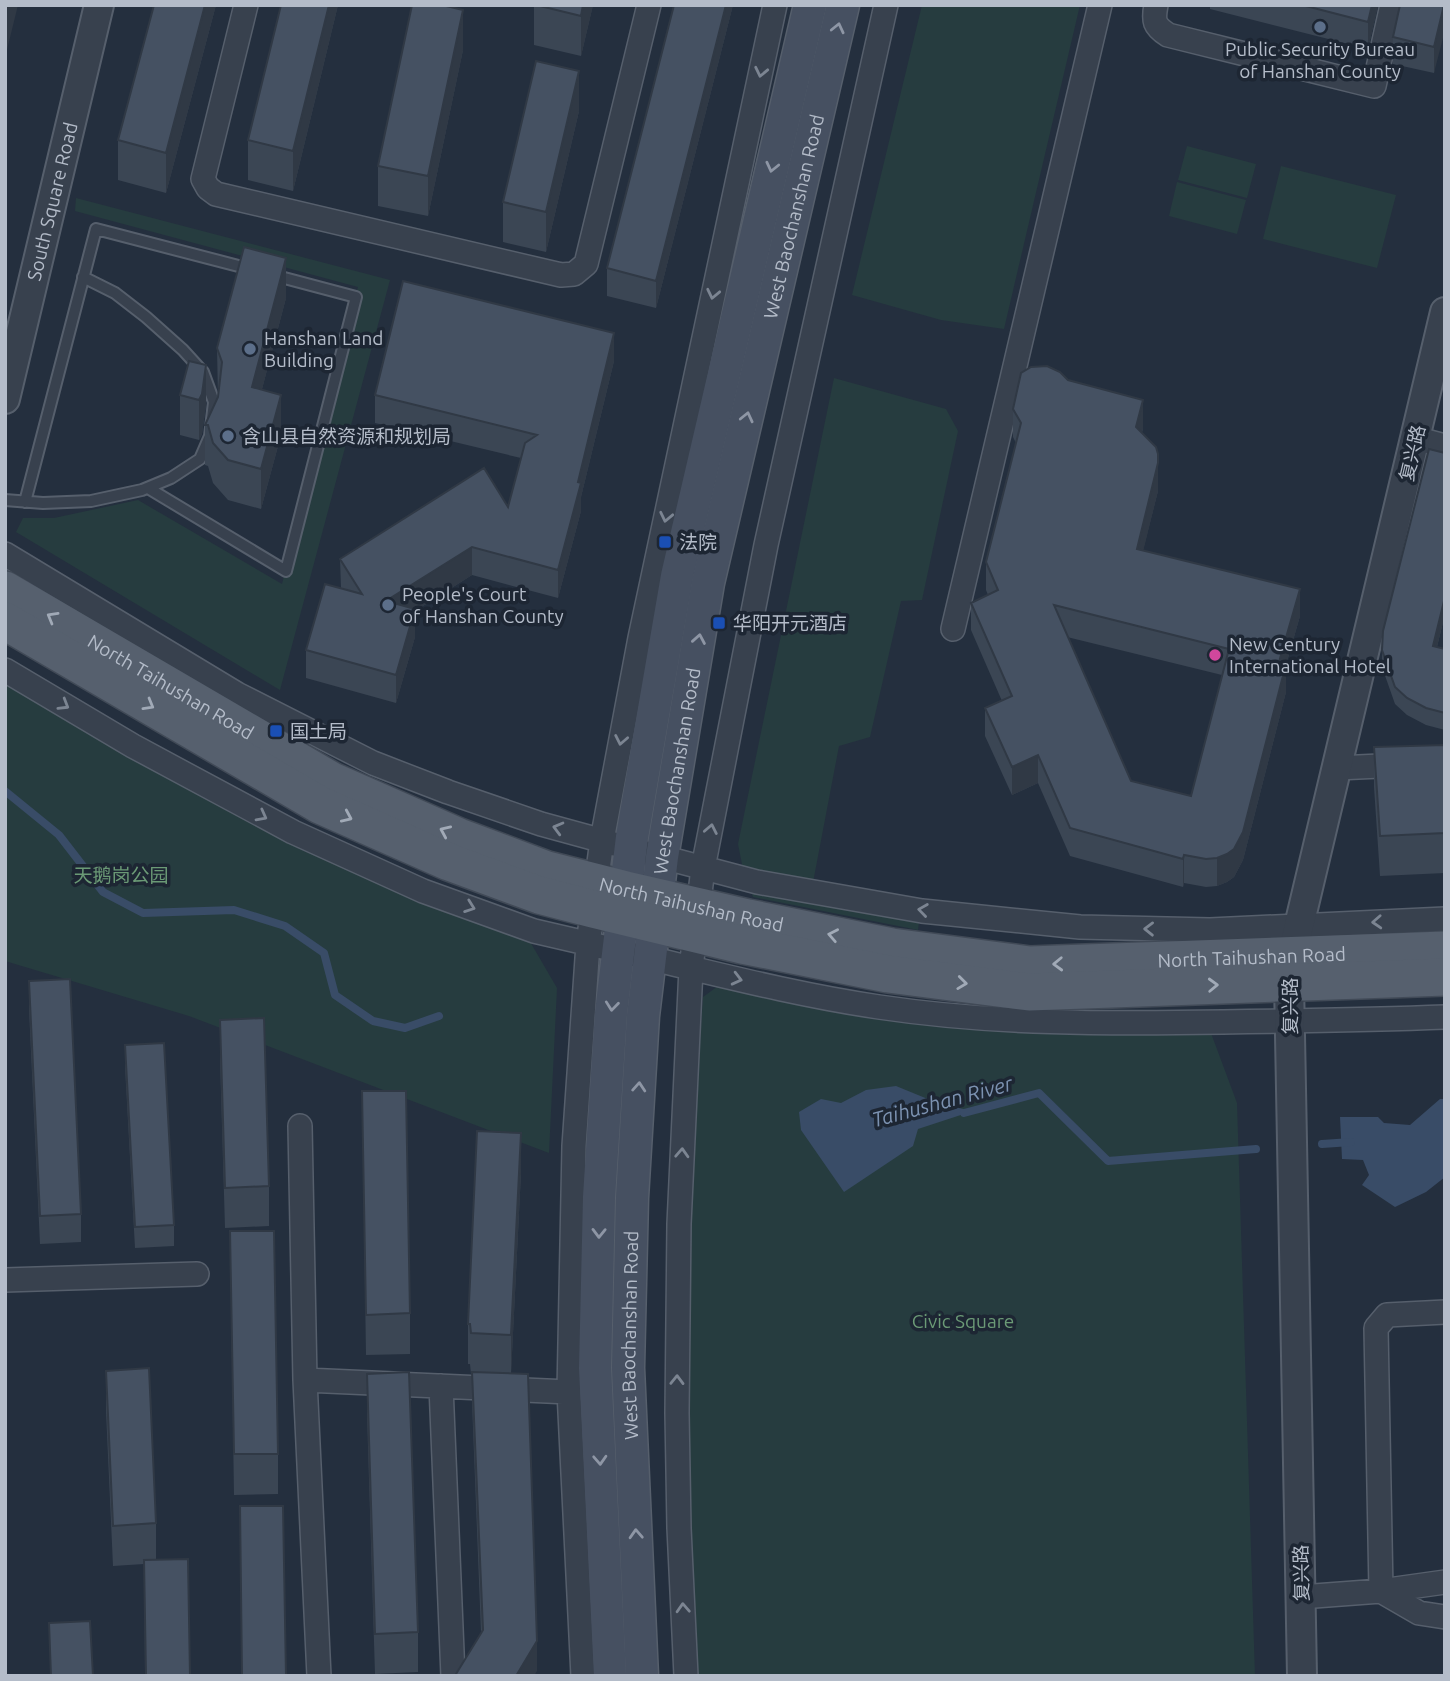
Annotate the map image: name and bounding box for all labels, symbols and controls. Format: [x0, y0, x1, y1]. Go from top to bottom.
marker: Public Security Bureau of Hanshan County [1312, 19, 1328, 35]
one-way arrow [829, 22, 844, 34]
place label: Public Security Bureau of Hanshan County [1225, 38, 1415, 82]
one-way arrow [755, 66, 770, 78]
street label: West Baochanshan Road [759, 112, 828, 321]
street label: South Square Road [23, 120, 82, 283]
one-way arrow [766, 161, 780, 173]
one-way arrow [707, 288, 722, 300]
place label: Hanshan Land Building [264, 327, 383, 371]
marker: Hanshan Land Building [242, 341, 258, 357]
one-way arrow [739, 411, 753, 423]
street label: 复兴路 [1395, 423, 1429, 483]
place label: 含山县自然资源和规划局 [242, 425, 451, 447]
marker: 含山县自然资源和规划局 [220, 428, 236, 444]
one-way arrow [659, 511, 674, 523]
place label: 法院 [679, 531, 717, 553]
marker: 法院 [657, 534, 673, 550]
place label: People's Court of Hanshan County [402, 583, 564, 627]
marker: People's Court of Hanshan County [380, 597, 396, 613]
one-way arrow [46, 612, 59, 625]
place label: 华阳开元酒店 [733, 612, 847, 634]
marker: 华阳开元酒店 [711, 615, 727, 631]
street label: North Taihushan Road [84, 630, 258, 744]
one-way arrow [691, 633, 706, 645]
place label: New Century International Hotel [1229, 633, 1391, 677]
marker: New Century International Hotel [1207, 647, 1223, 663]
street label: West Baochanshan Road [649, 666, 705, 876]
one-way arrow [56, 696, 69, 709]
one-way arrow [141, 697, 154, 710]
place label: 国土局 [290, 720, 347, 742]
marker: 国土局 [268, 723, 284, 739]
one-way arrow [614, 734, 629, 746]
one-way arrow [255, 807, 267, 821]
one-way arrow [339, 809, 352, 823]
one-way arrow [552, 822, 564, 836]
one-way arrow [702, 823, 717, 835]
one-way arrow [439, 825, 452, 839]
park label: 天鹅岗公园 [73, 864, 169, 886]
street label: North Taihushan Road [597, 873, 786, 936]
one-way arrow [464, 899, 476, 913]
one-way arrow [917, 903, 929, 918]
one-way arrow [1371, 915, 1382, 930]
one-way arrow [1144, 921, 1154, 937]
one-way arrow [827, 929, 839, 944]
street label: North Taihushan Road [1157, 943, 1346, 971]
one-way arrow [1053, 956, 1064, 971]
one-way arrow [731, 971, 743, 986]
one-way arrow [956, 976, 968, 991]
street label: 复兴路 [1279, 977, 1301, 1035]
one-way arrow [1208, 978, 1219, 993]
one-way arrow [604, 1000, 619, 1012]
water label: Taihushan River [869, 1070, 1016, 1131]
one-way arrow [631, 1081, 646, 1092]
one-way arrow [675, 1147, 690, 1158]
one-way arrow [591, 1228, 606, 1239]
street label: West Baochanshan Road [617, 1231, 642, 1440]
park label: Civic Square [912, 1310, 1014, 1332]
one-way arrow [669, 1374, 685, 1385]
one-way arrow [592, 1455, 607, 1466]
one-way arrow [628, 1528, 643, 1539]
street label: 复兴路 [1290, 1544, 1312, 1602]
one-way arrow [675, 1602, 690, 1613]

